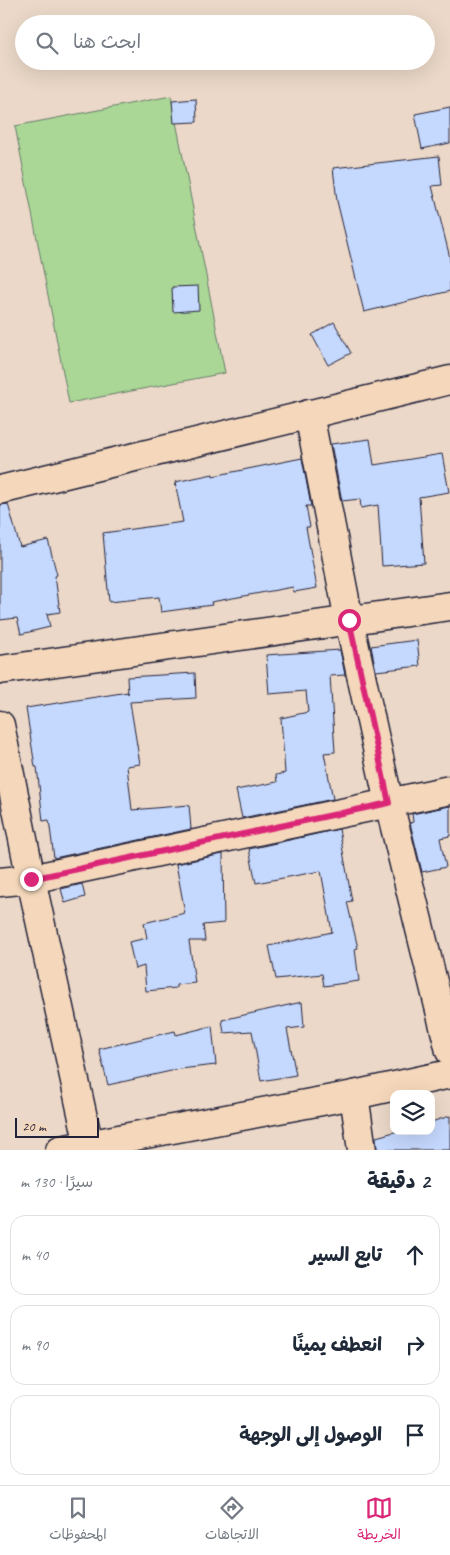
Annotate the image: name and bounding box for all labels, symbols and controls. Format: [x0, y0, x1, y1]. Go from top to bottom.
search box [15, 15, 435, 70]
icon: search [33, 29, 61, 57]
text: ابحث هنا [73, 30, 141, 54]
route start [338, 609, 361, 632]
route end [20, 868, 43, 891]
map controls [390, 1090, 435, 1135]
button: layers [390, 1090, 435, 1135]
scale bar [15, 1115, 99, 1138]
text: 20 m [22, 1118, 46, 1135]
text: 2 دقيقة [367, 1168, 430, 1194]
text: سيرًا · 130 m [20, 1172, 93, 1192]
icon: ahead [401, 1241, 429, 1269]
text: تابع السير [310, 1243, 382, 1267]
text: 40 m [21, 1245, 48, 1265]
icon: right [401, 1331, 429, 1359]
text: انعطف يمينًا [293, 1333, 382, 1357]
text: 90 m [21, 1335, 48, 1355]
icon: arrive [401, 1421, 429, 1449]
text: الوصول إلى الوجهة [239, 1423, 382, 1447]
tab: المحفوظات [49, 1494, 107, 1547]
tab: الاتجاهات [205, 1494, 259, 1547]
tab: الخريطة [357, 1494, 401, 1547]

